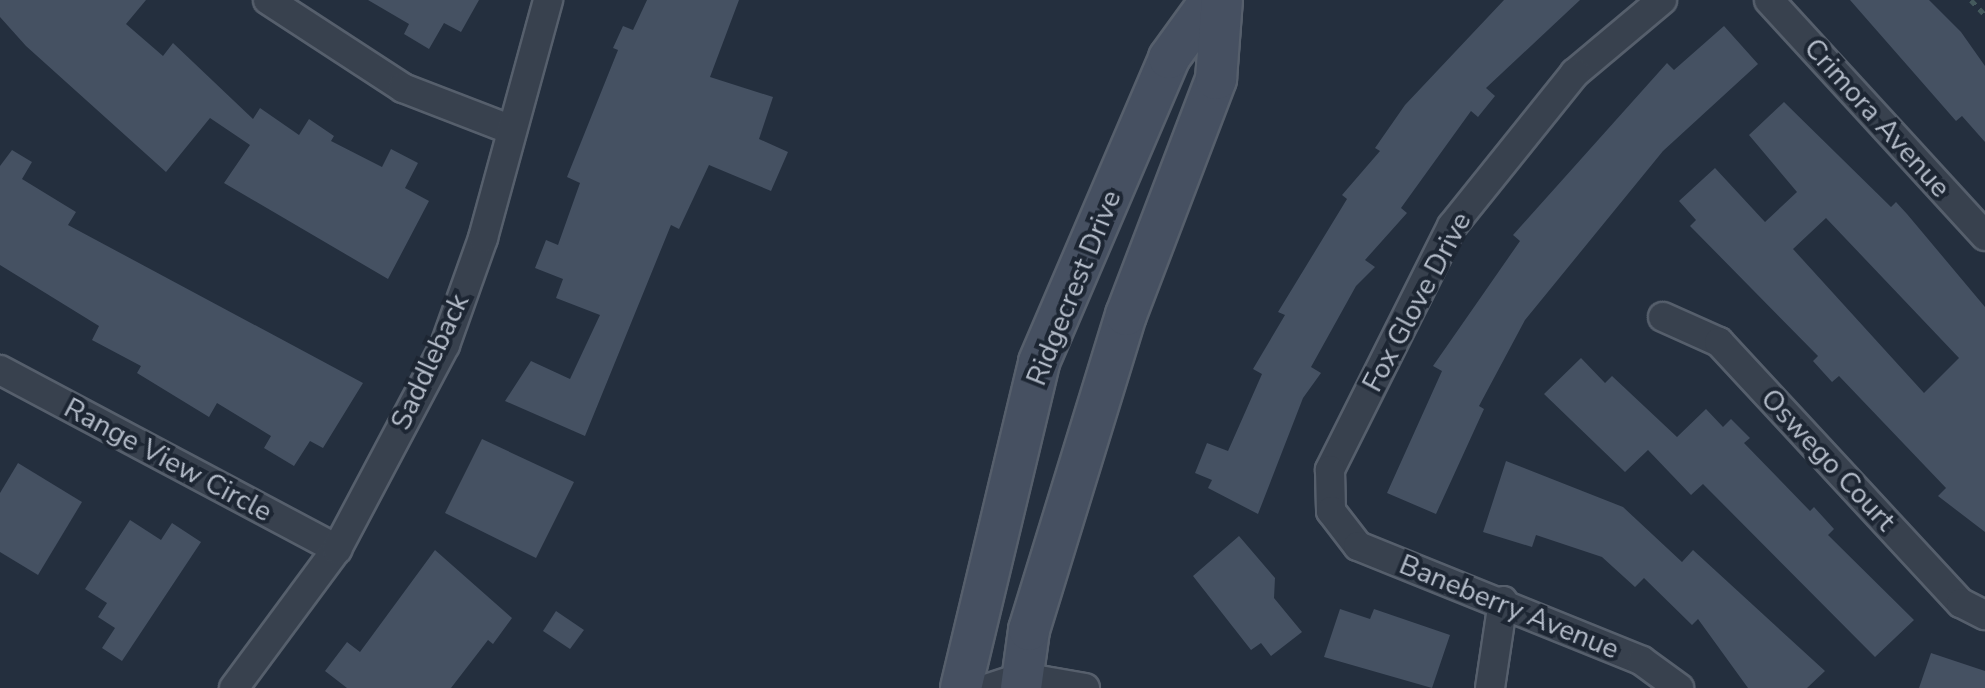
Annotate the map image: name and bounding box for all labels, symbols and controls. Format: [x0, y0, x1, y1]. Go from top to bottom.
street label: Crimora Avenue [1797, 32, 1957, 204]
street label: Ridgecrest Drive [1020, 186, 1128, 390]
street label: Fox Glove Drive [1356, 206, 1478, 398]
street label: Saddleback [384, 289, 476, 435]
street label: Oswego Court [1754, 382, 1902, 538]
street label: Range View Circle [58, 391, 278, 529]
street label: Baneberry Avenue [1394, 548, 1624, 666]

